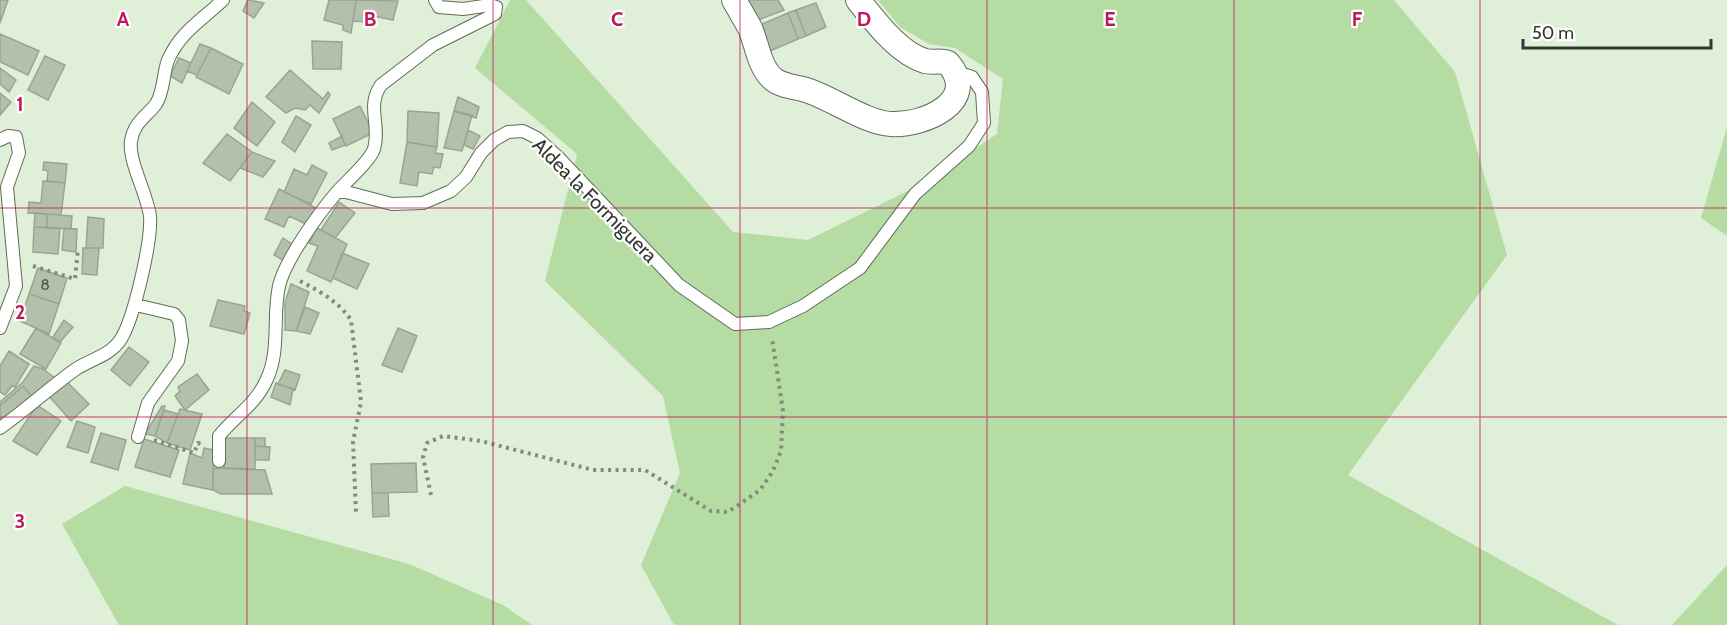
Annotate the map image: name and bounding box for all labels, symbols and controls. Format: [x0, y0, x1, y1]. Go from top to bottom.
text: A [117, 7, 130, 31]
text: B [364, 7, 376, 31]
text: C [611, 7, 623, 31]
text: D [857, 7, 871, 31]
text: E [1104, 7, 1116, 31]
text: F [1352, 7, 1363, 31]
scale bar [1523, 12, 1710, 50]
text: 50 m [1532, 22, 1574, 44]
text: 1 [16, 92, 24, 116]
street label: Aldea la Formiguera [528, 133, 663, 268]
house number: 8 [40, 275, 50, 294]
text: 2 [15, 300, 25, 324]
text: 3 [15, 509, 25, 533]

